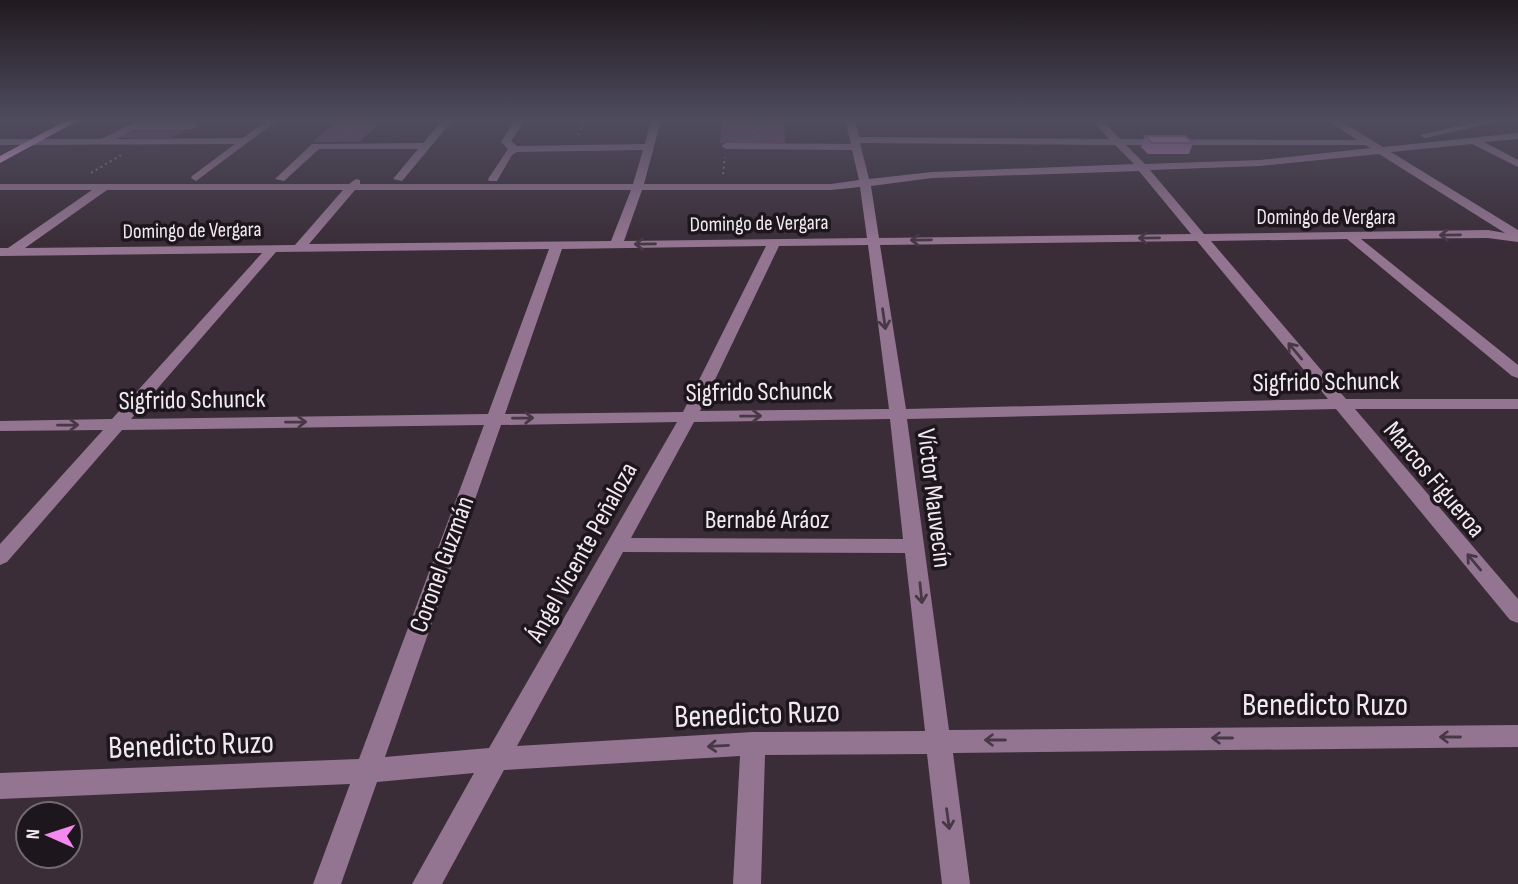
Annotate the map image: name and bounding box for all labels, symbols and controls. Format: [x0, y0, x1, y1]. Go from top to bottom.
street label: Domingo de Vergara [1257, 205, 1395, 230]
street label: Domingo de Vergara [689, 210, 829, 237]
street label: Domingo de Vergara [122, 217, 262, 244]
one-way arrow [1439, 228, 1462, 242]
one-way arrow [1138, 231, 1161, 245]
one-way arrow [910, 233, 933, 247]
one-way arrow [634, 237, 657, 251]
one-way arrow [878, 307, 891, 330]
one-way arrow [1287, 342, 1303, 360]
street label: Sigfrido Schunck [1252, 366, 1400, 399]
street label: Sigfrido Schunck [685, 376, 833, 409]
street label: Sigfrido Schunck [118, 384, 266, 417]
one-way arrow [739, 409, 762, 423]
one-way arrow [511, 412, 534, 425]
one-way arrow [284, 415, 307, 429]
street label: Marcos Figueroa [1376, 416, 1491, 544]
one-way arrow [56, 419, 79, 432]
street label: Víctor Mauvecín [910, 427, 957, 569]
street label: Ángel Vicente Peñaloza [520, 457, 645, 649]
street label: Coronel Guzmán [403, 492, 481, 637]
street label: Bernabé Aráoz [705, 505, 829, 536]
one-way arrow [1466, 553, 1482, 571]
one-way arrow [915, 582, 928, 604]
street label: Benedicto Ruzo [1242, 686, 1408, 725]
street label: Benedicto Ruzo [673, 692, 841, 737]
street label: Benedicto Ruzo [107, 723, 275, 768]
one-way arrow [1439, 730, 1462, 743]
one-way arrow [1211, 732, 1234, 745]
one-way arrow [984, 734, 1007, 747]
one-way arrow [707, 740, 730, 753]
north arrow [14, 800, 84, 870]
one-way arrow [941, 807, 954, 830]
text: N [22, 829, 45, 840]

